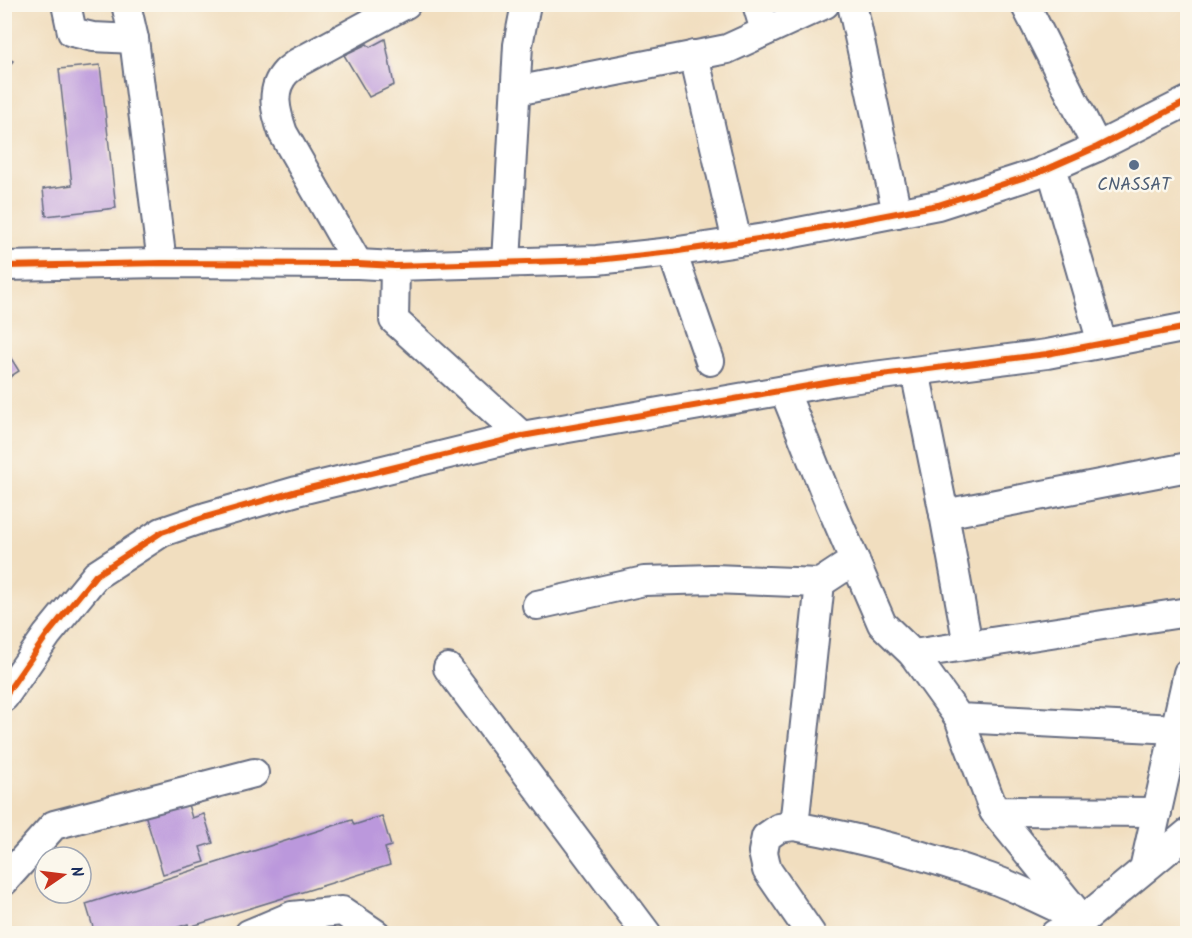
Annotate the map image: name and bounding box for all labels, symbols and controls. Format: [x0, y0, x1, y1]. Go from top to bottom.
marker: CNASSAT [1127, 158, 1141, 172]
place label: CNASSAT [1097, 171, 1172, 200]
north arrow [33, 845, 93, 905]
text: N [63, 864, 89, 880]

